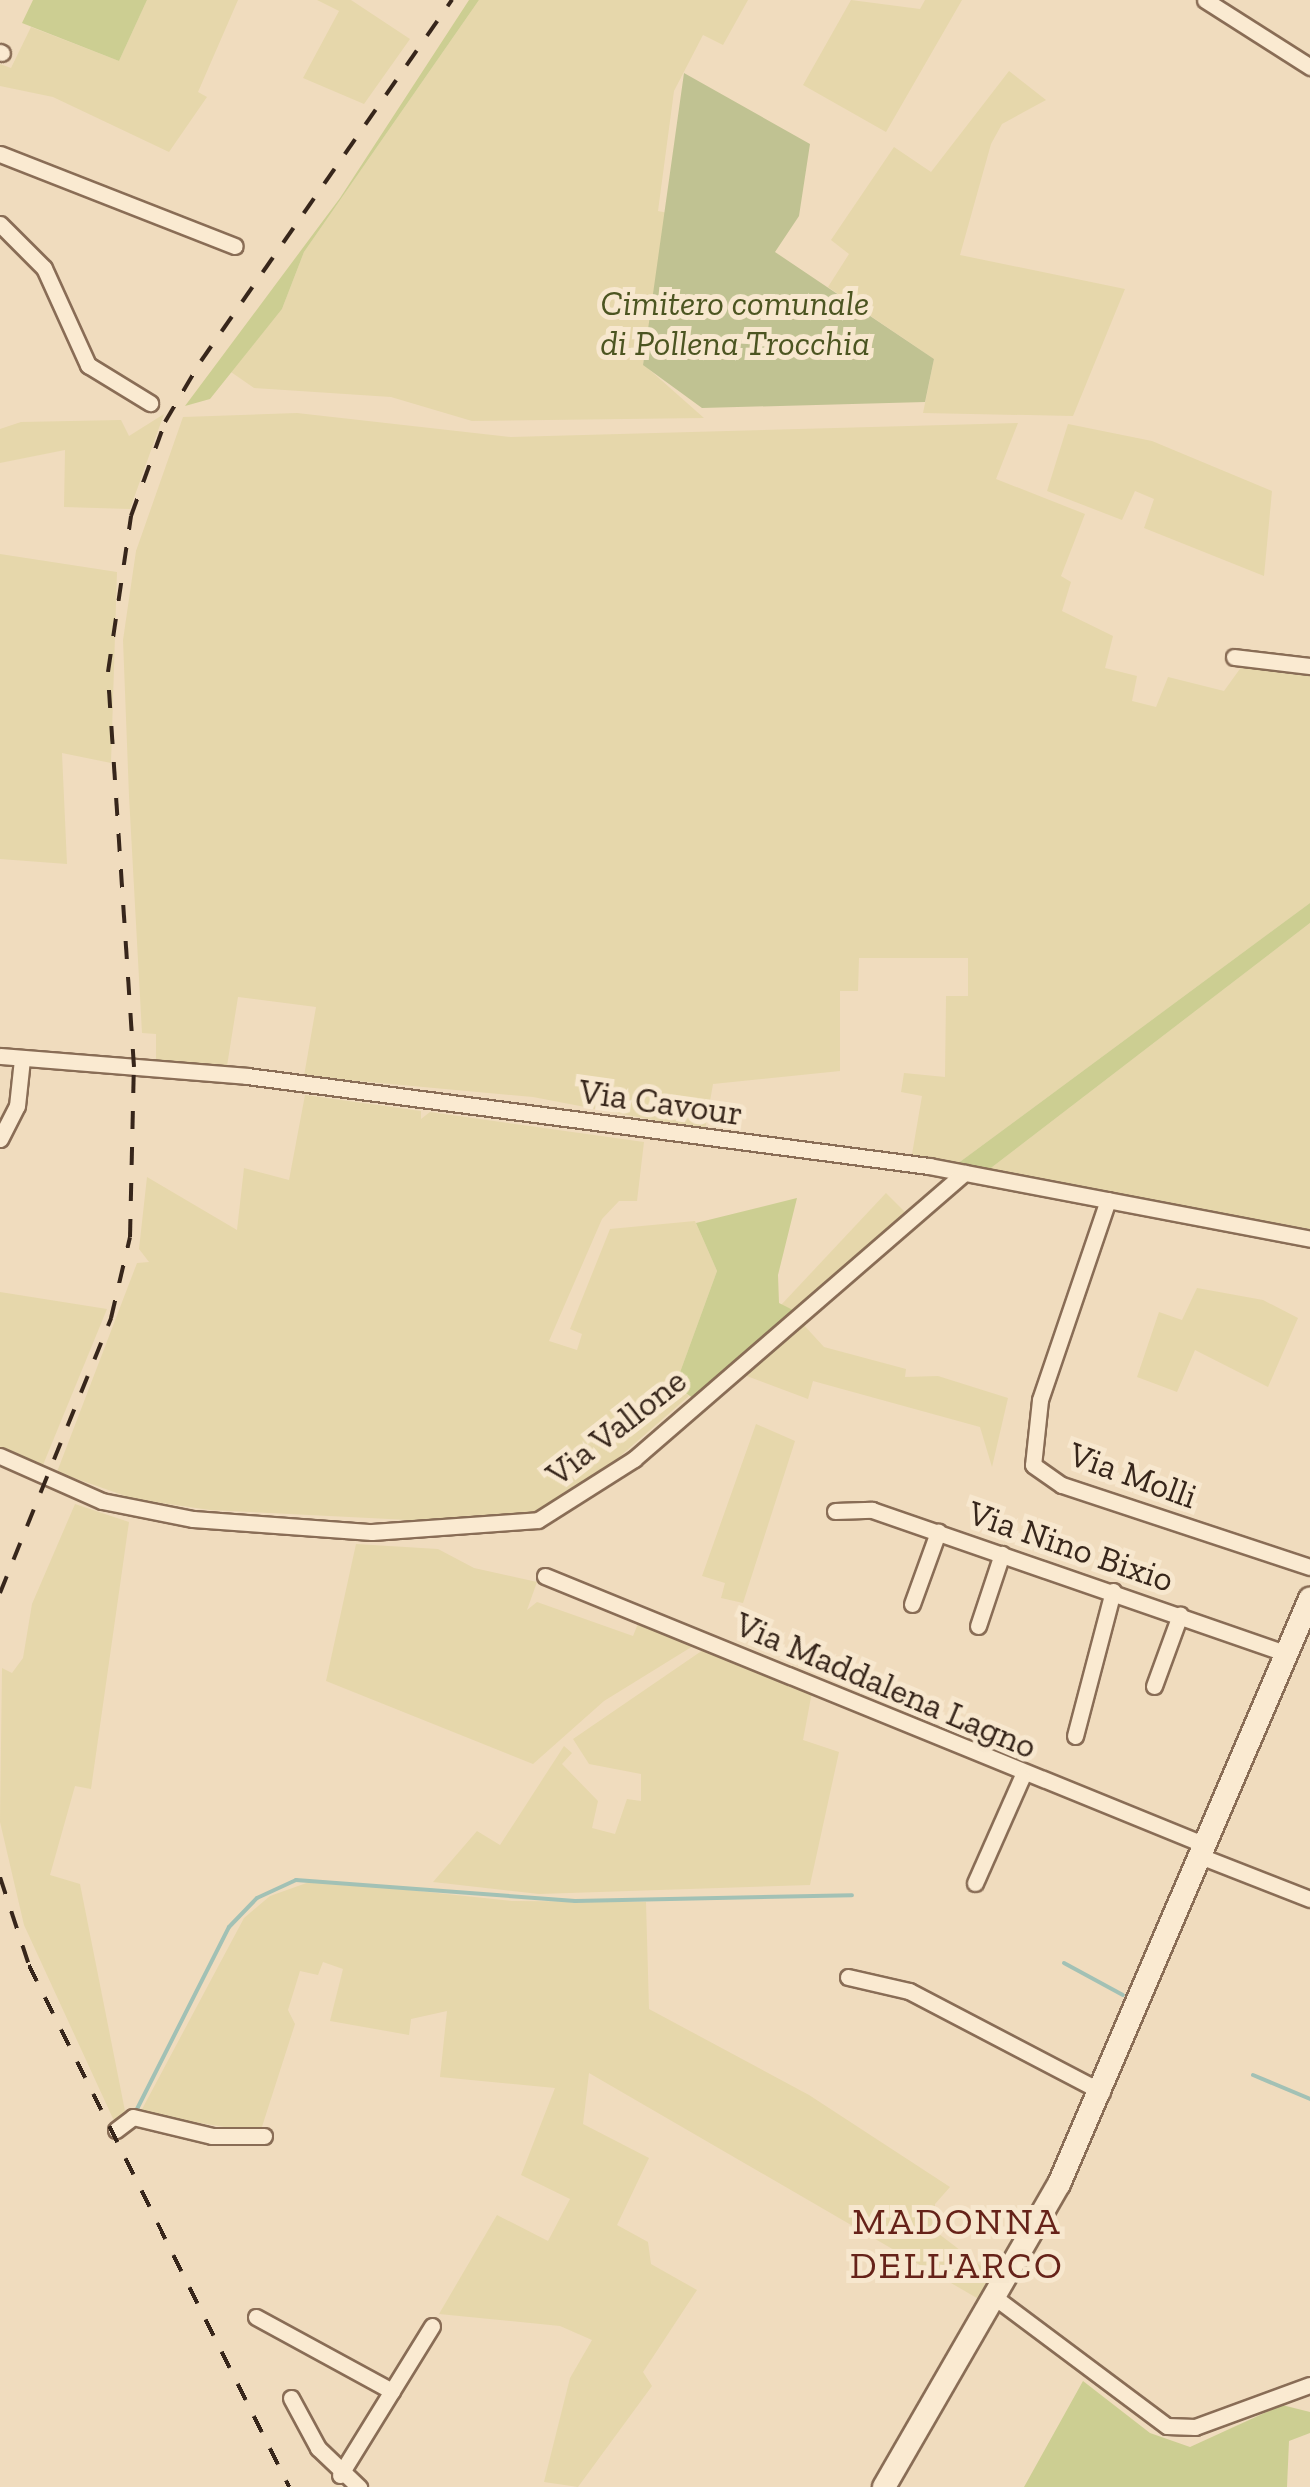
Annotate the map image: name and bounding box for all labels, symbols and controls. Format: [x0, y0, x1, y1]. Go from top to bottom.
park label: Cimitero comunale di Pollena Trocchia [600, 282, 870, 364]
street label: Via Cavour [576, 1070, 746, 1134]
street label: Via Vallone [537, 1359, 695, 1495]
street label: Via Molli [1063, 1433, 1203, 1517]
street label: Via Nino Bixio [963, 1491, 1179, 1601]
street label: Via Maddalena Lagno [729, 1603, 1043, 1767]
district label: MADONNA DELL'ARCO [850, 2199, 1064, 2288]

